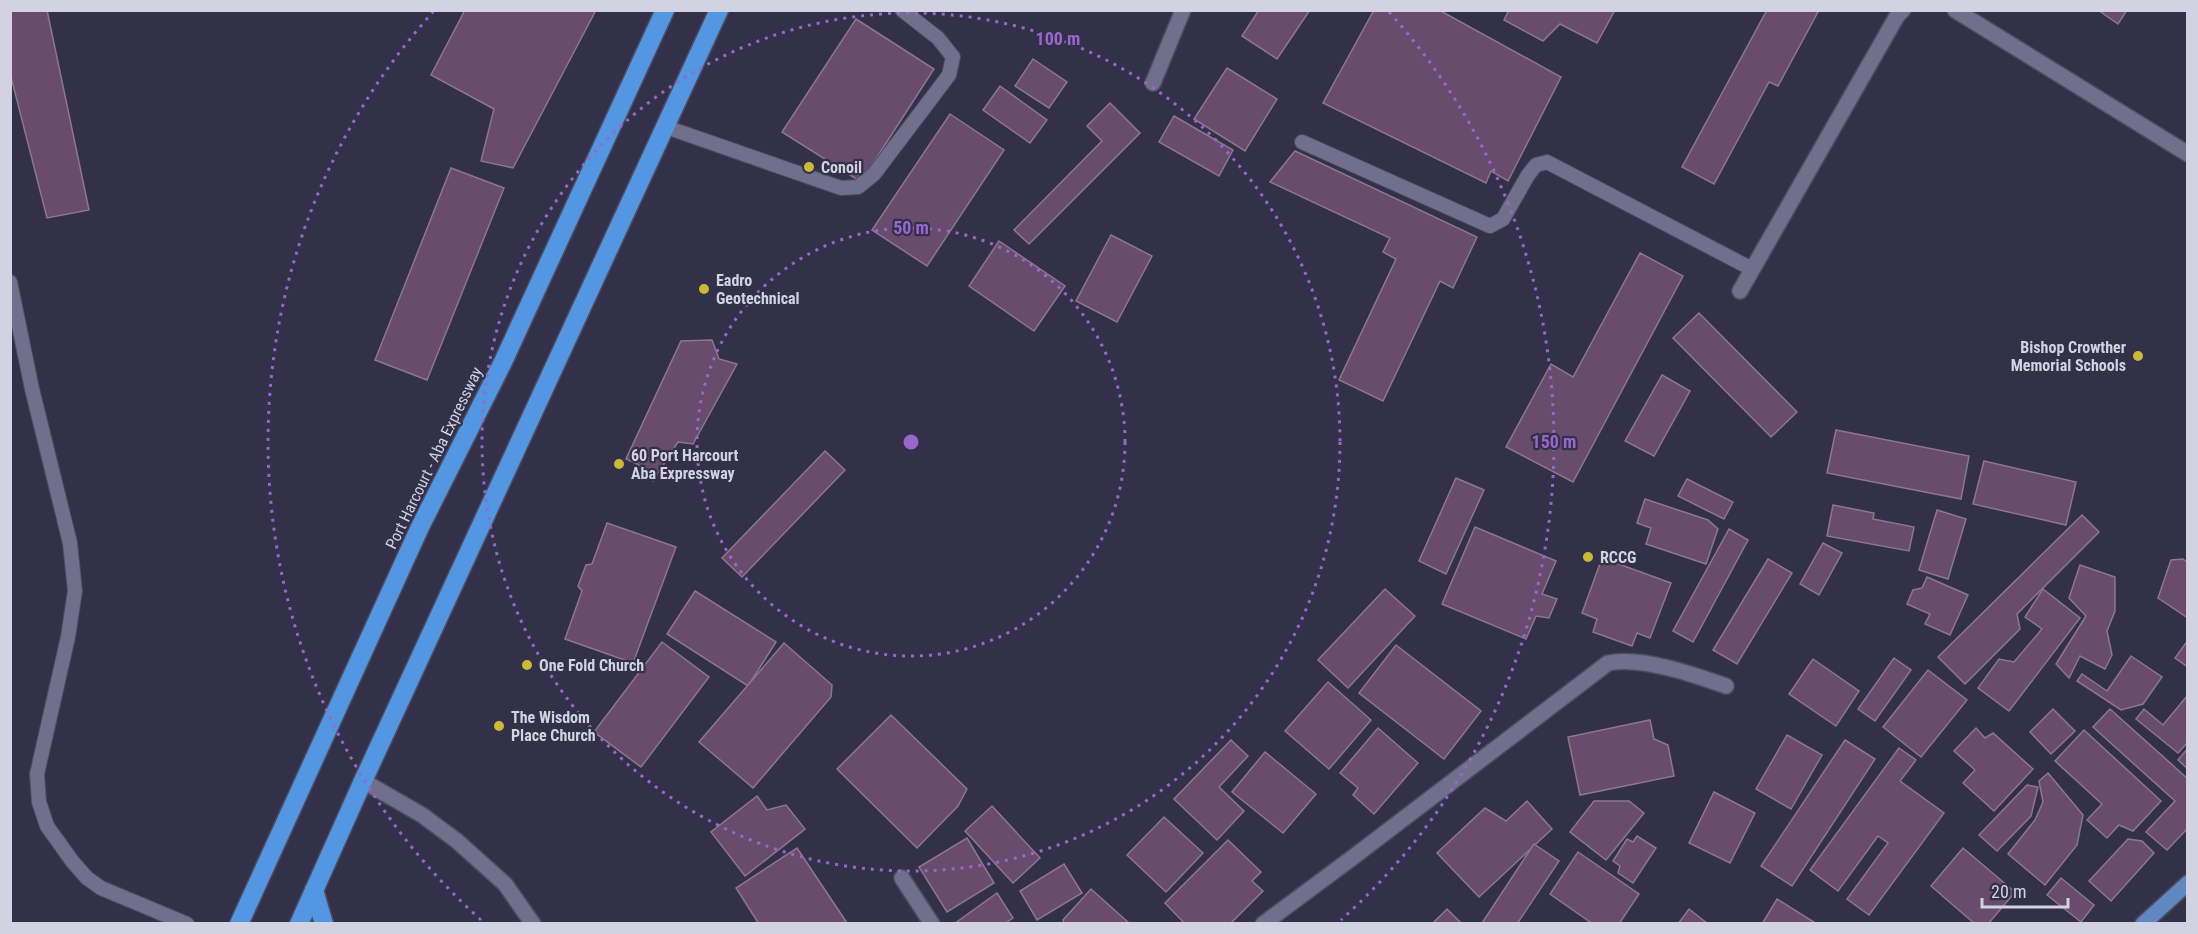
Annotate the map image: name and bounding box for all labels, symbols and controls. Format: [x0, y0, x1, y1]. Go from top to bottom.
text: 100 m [1036, 28, 1080, 49]
place label: Conoil [821, 158, 862, 177]
marker: Conoil [802, 160, 816, 174]
text: 50 m [893, 217, 929, 238]
place label: Eadro Geotechnical [716, 271, 800, 308]
marker: Eadro Geotechnical [697, 282, 711, 296]
place label: Bishop Crowther Memorial Schools [2011, 338, 2126, 375]
marker: Bishop Crowther Memorial Schools [2131, 349, 2145, 363]
street label: Port Harcourt - Aba Expressway [382, 364, 487, 552]
text: 150 m [1532, 431, 1576, 452]
centre of rings [901, 432, 921, 452]
place label: 60 Port Harcourt Aba Expressway [631, 446, 738, 483]
marker: 60 Port Harcourt Aba Expressway [612, 457, 626, 471]
place label: RCCG [1600, 548, 1636, 567]
marker: RCCG [1581, 550, 1595, 564]
place label: One Fold Church [539, 656, 644, 675]
marker: One Fold Church [520, 658, 534, 672]
place label: The Wisdom Place Church [511, 708, 596, 745]
marker: The Wisdom Place Church [492, 719, 506, 733]
scale bar [1982, 871, 2068, 909]
text: 20 m [1991, 881, 2026, 902]

